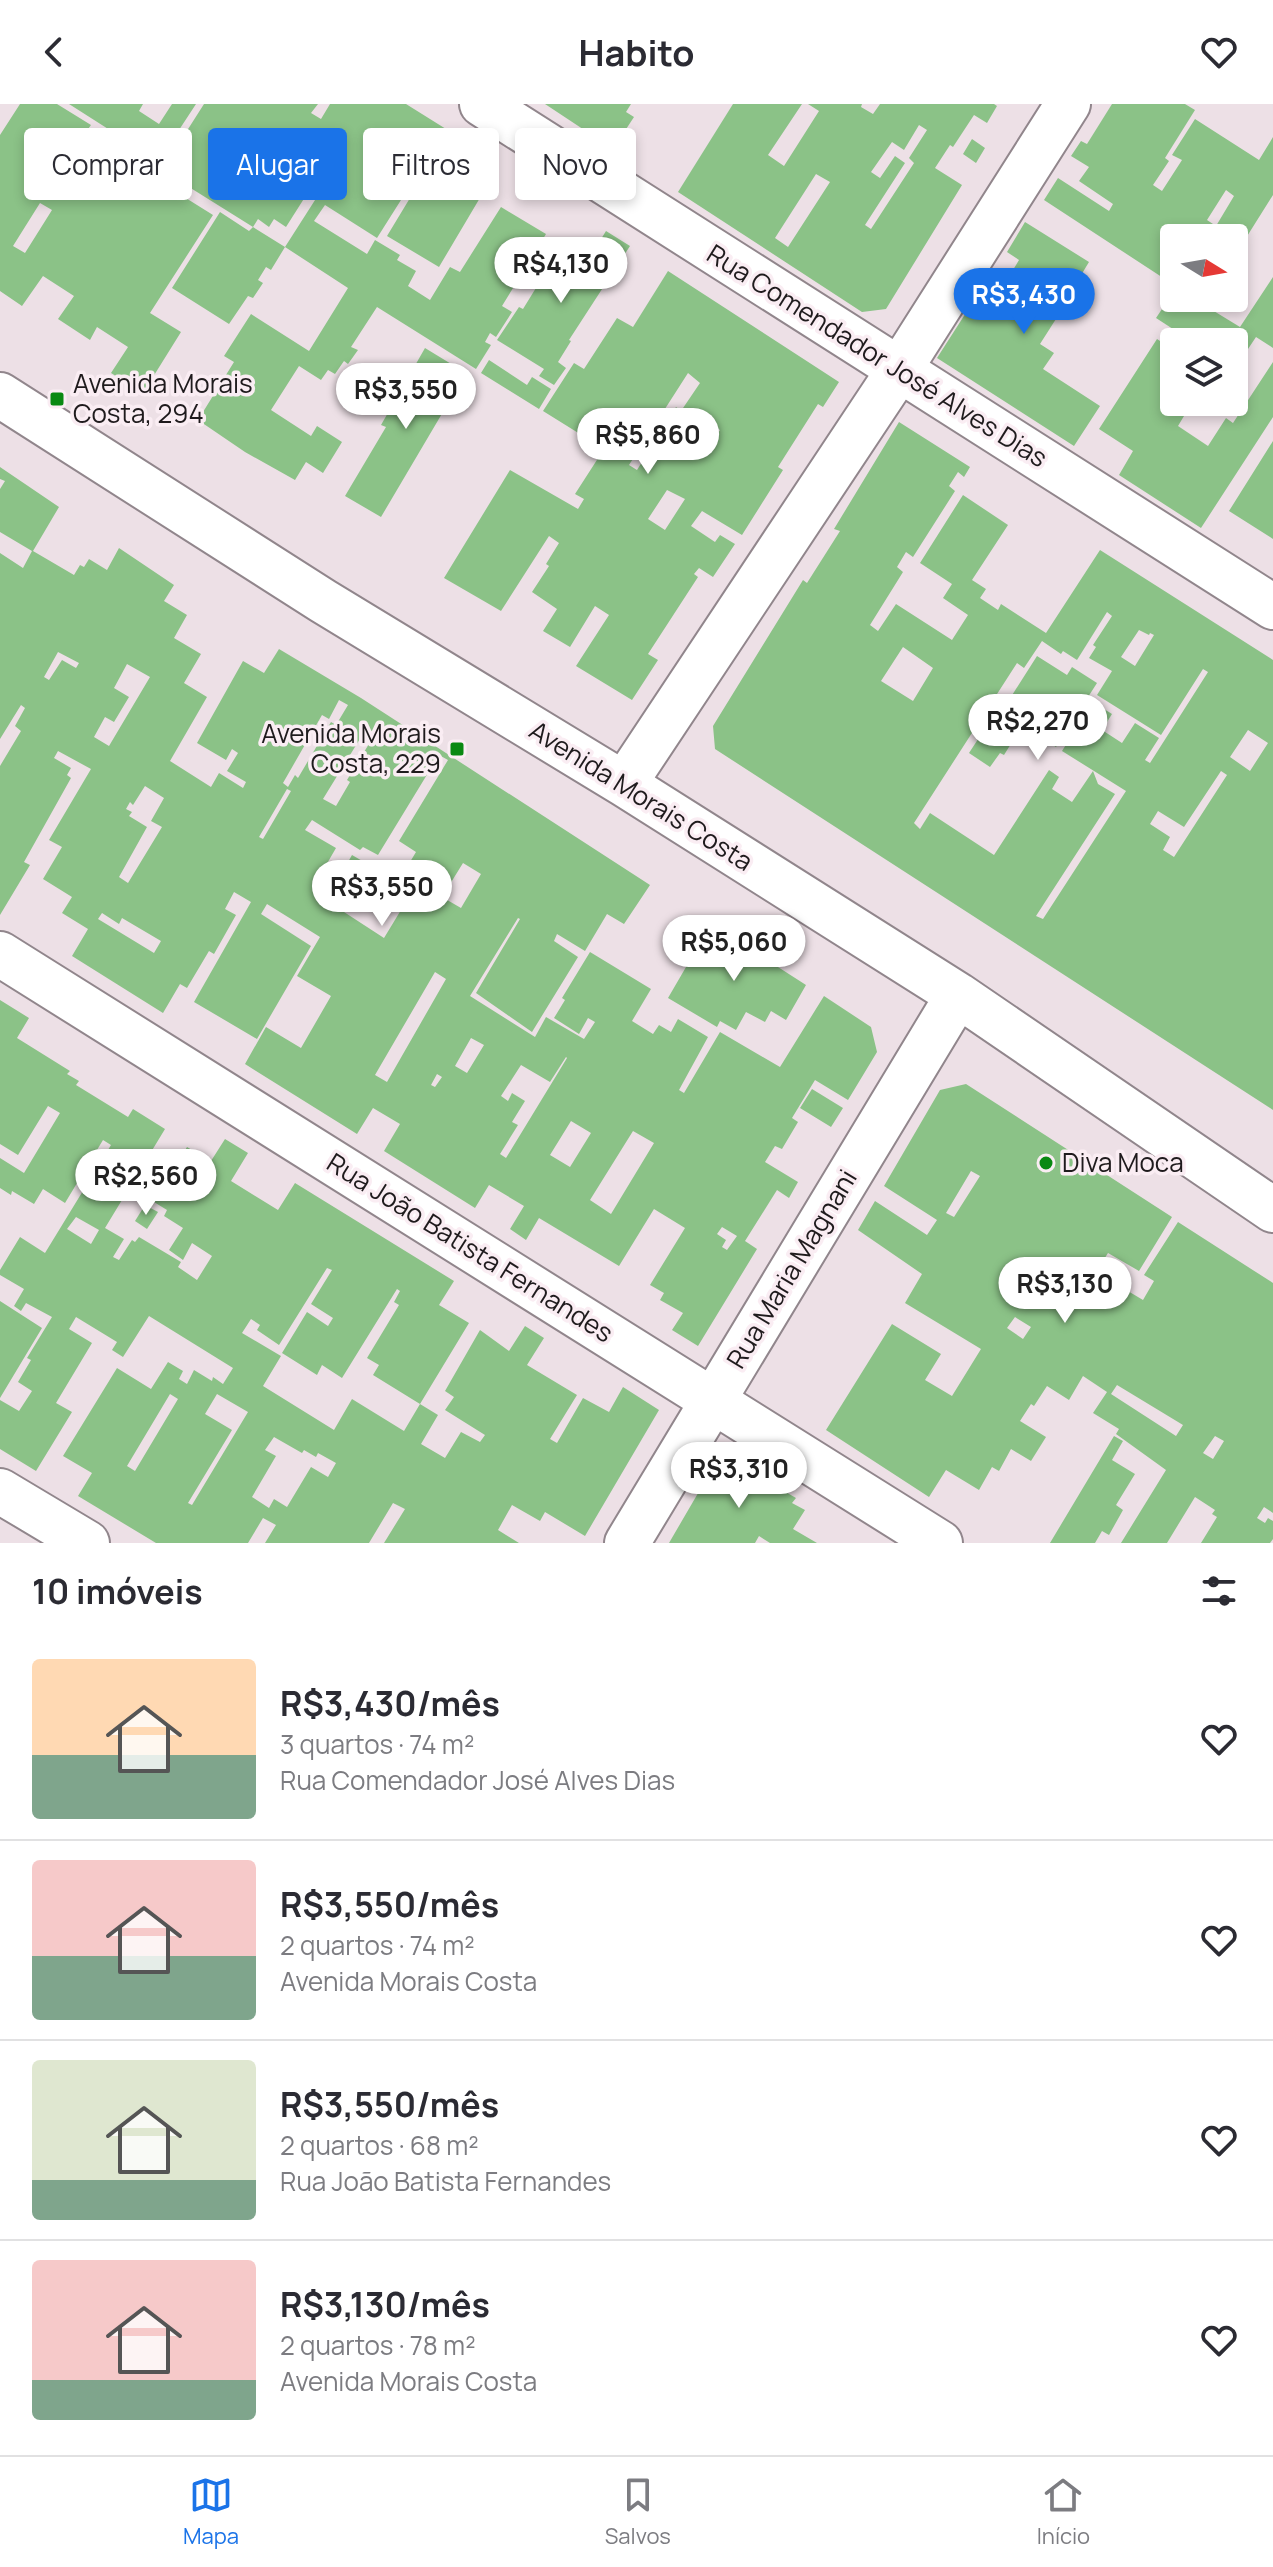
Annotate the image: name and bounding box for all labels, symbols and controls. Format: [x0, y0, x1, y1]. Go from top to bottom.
text: Habito [579, 28, 694, 77]
icon: back [32, 30, 76, 74]
icon: heart [1197, 30, 1241, 74]
chip: Comprar [24, 128, 192, 200]
chip: Alugar [208, 128, 347, 200]
chip: Filtros [363, 128, 499, 200]
chip: Novo [515, 128, 636, 200]
north arrow [1160, 224, 1248, 312]
map controls [1160, 224, 1248, 416]
street label: Rua Comendador José Alves Dias [700, 235, 1055, 475]
pin: R$4,130 [487, 237, 635, 305]
text: R$4,130 [512, 245, 610, 281]
pin: R$3,430 [950, 268, 1098, 336]
text: R$3,430 [972, 276, 1076, 312]
button: layers [1160, 328, 1248, 416]
pin: R$3,550 [332, 363, 480, 431]
place label: Avenida Morais Costa, 294 [73, 365, 253, 431]
text: R$3,550 [354, 371, 458, 407]
marker: Avenida Morais Costa, 294 [48, 390, 66, 408]
pin: R$5,860 [574, 408, 722, 476]
text: R$5,860 [595, 416, 701, 452]
pin: R$2,270 [964, 694, 1112, 762]
text: R$2,270 [986, 702, 1090, 738]
street label: Avenida Morais Costa [523, 712, 760, 879]
place label: Avenida Morais Costa, 229 [261, 715, 441, 781]
marker: Avenida Morais Costa, 229 [448, 740, 466, 758]
pin: R$3,550 [308, 860, 456, 928]
text: R$3,550 [330, 868, 434, 904]
pin: R$5,060 [660, 915, 808, 983]
text: R$5,060 [681, 923, 788, 959]
street label: Rua João Batista Fernandes [321, 1144, 621, 1350]
place label: Diva Moca [1062, 1144, 1184, 1180]
pin: R$2,560 [72, 1149, 220, 1217]
marker: Diva Moca [1037, 1154, 1055, 1172]
text: R$2,560 [93, 1157, 199, 1193]
street label: Rua Maria Magnani [718, 1162, 865, 1375]
pin: R$3,130 [991, 1257, 1139, 1325]
text: R$3,130 [1017, 1265, 1114, 1301]
pin: R$3,310 [665, 1442, 813, 1510]
text: R$3,310 [689, 1450, 789, 1486]
text: 10 imóveis [32, 1568, 203, 1614]
icon: filters [1197, 1569, 1241, 1613]
text: R$3,430/mês [280, 1680, 500, 1726]
icon: home [96, 1691, 192, 1787]
icon: heart [1197, 1717, 1241, 1761]
text: 3 quartos · 74 m² [280, 1726, 474, 1762]
text: Rua Comendador José Alves Dias [280, 1762, 675, 1798]
text: R$3,550/mês [280, 1881, 499, 1927]
icon: home [96, 1892, 192, 1988]
icon: heart [1197, 1918, 1241, 1962]
text: 2 quartos · 74 m² [280, 1927, 475, 1963]
text: Avenida Morais Costa [280, 1963, 537, 1999]
text: R$3,550/mês [280, 2081, 499, 2127]
icon: home [96, 2092, 192, 2188]
icon: heart [1197, 2118, 1241, 2162]
text: 2 quartos · 68 m² [280, 2127, 479, 2163]
text: Rua João Batista Fernandes [280, 2163, 611, 2199]
text: R$3,130/mês [280, 2281, 490, 2327]
icon: home [96, 2292, 192, 2388]
icon: heart [1197, 2318, 1241, 2362]
text: 2 quartos · 78 m² [280, 2327, 476, 2363]
text: Avenida Morais Costa [280, 2363, 537, 2399]
tab: Mapa [183, 2473, 239, 2551]
tab: Salvos [605, 2473, 671, 2551]
tab: Início [1037, 2473, 1090, 2551]

